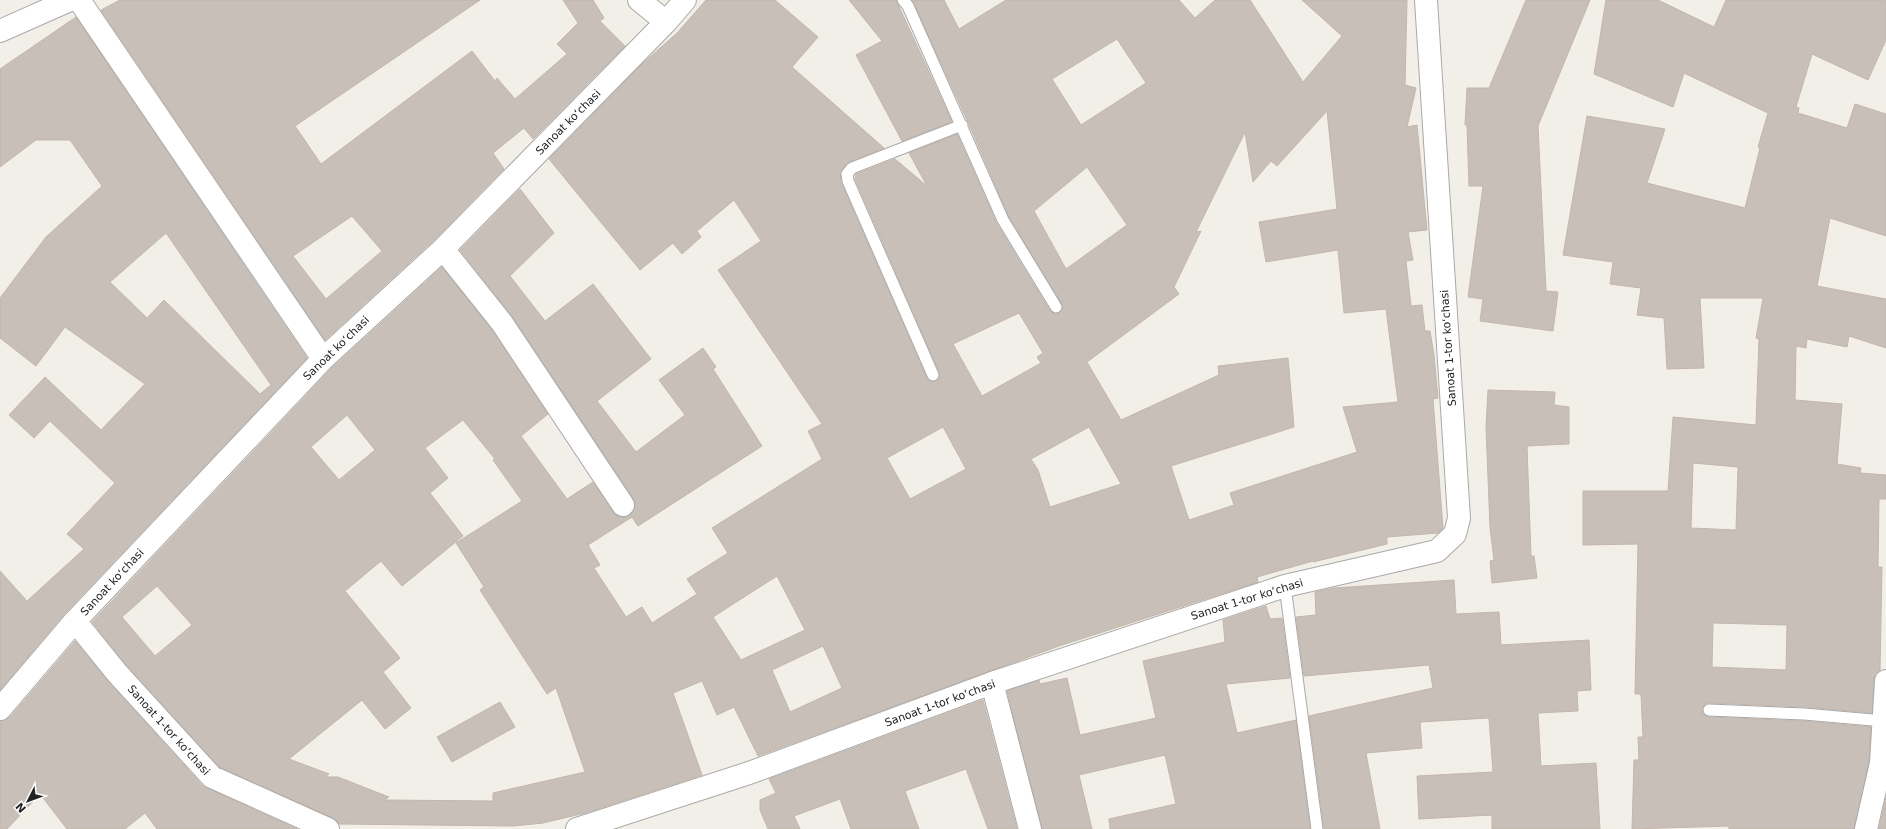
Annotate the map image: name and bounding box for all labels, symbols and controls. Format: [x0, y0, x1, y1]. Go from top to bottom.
street label: Sanoat koʻchasi [533, 87, 604, 158]
street label: Sanoat 1-tor ko‘chasi [1438, 289, 1459, 407]
street label: Sanoat koʻchasi [301, 314, 372, 383]
street label: Sanoat koʻchasi [78, 546, 147, 618]
street label: Sanoat 1-tor ko‘chasi [1189, 576, 1305, 623]
street label: Sanoat 1-tor ko‘chasi [883, 677, 997, 730]
street label: Sanoat 1-tor ko‘chasi [125, 683, 213, 778]
north arrow [8, 781, 48, 821]
text: N [13, 800, 29, 815]

